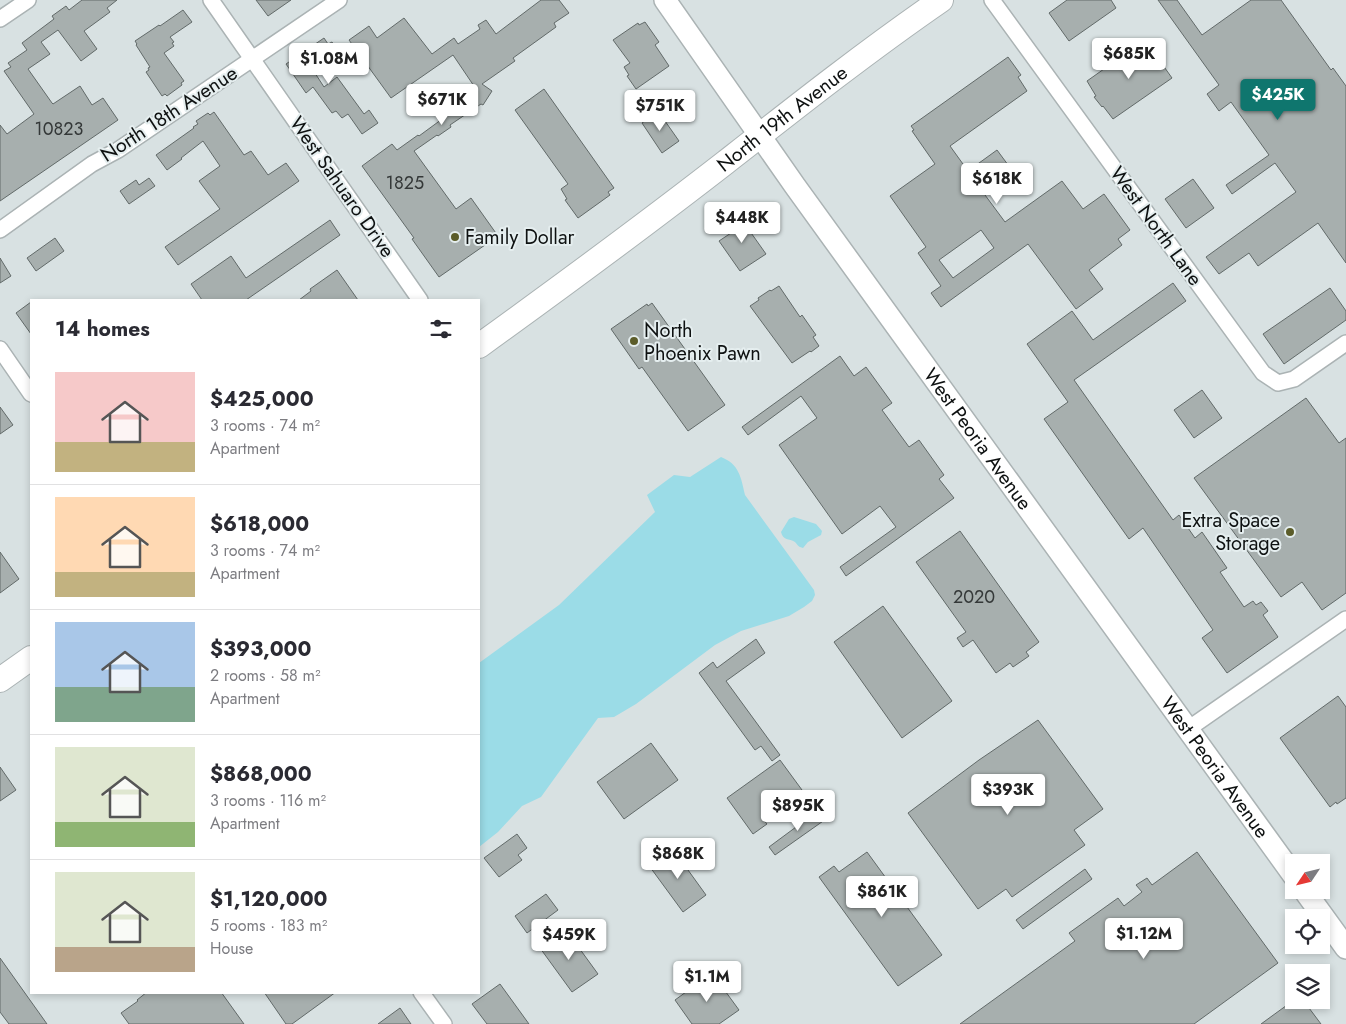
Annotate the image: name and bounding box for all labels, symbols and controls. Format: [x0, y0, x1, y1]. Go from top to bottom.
pin: $685K [1094, 38, 1164, 80]
pin: $1.08M [288, 42, 370, 85]
text: $685K [1103, 42, 1155, 65]
text: $1.08M [300, 47, 358, 70]
street label: North 19th Avenue [710, 58, 854, 179]
street label: North 18th Avenue [95, 59, 243, 169]
pin: $425K [1243, 78, 1313, 121]
text: $425K [1251, 83, 1305, 106]
pin: $671K [407, 84, 477, 126]
text: $671K [417, 88, 467, 111]
pin: $751K [625, 90, 695, 132]
text: $751K [635, 94, 685, 117]
street label: West Sahuaro Drive [282, 110, 402, 264]
house number: 10823 [35, 116, 84, 142]
street label: West North Lane [1103, 160, 1209, 292]
pin: $618K [962, 162, 1032, 205]
text: $618K [972, 167, 1022, 190]
house number: 1825 [386, 170, 424, 196]
pin: $448K [707, 202, 777, 244]
text: $448K [715, 206, 769, 229]
place label: Family Dollar [465, 223, 575, 252]
marker: Family Dollar [449, 231, 461, 243]
text: 14 homes [55, 314, 150, 344]
icon: filters [427, 315, 455, 343]
place label: North Phoenix Pawn [644, 316, 761, 368]
marker: North Phoenix Pawn [628, 335, 640, 347]
street label: West Peoria Avenue [917, 362, 1039, 516]
text: $425,000 [210, 384, 314, 414]
icon: home [95, 392, 155, 452]
text: 3 rooms · 74 m² [210, 414, 320, 437]
text: Apartment [210, 437, 280, 460]
place label: Extra Space Storage [1181, 506, 1280, 558]
text: $618,000 [210, 509, 309, 539]
icon: home [95, 517, 155, 577]
marker: Extra Space Storage [1284, 526, 1296, 538]
text: 3 rooms · 74 m² [210, 539, 320, 562]
text: Apartment [210, 562, 280, 585]
house number: 2020 [953, 584, 995, 610]
text: $393,000 [210, 634, 311, 664]
icon: home [95, 642, 155, 702]
text: 2 rooms · 58 m² [210, 664, 321, 687]
text: Apartment [210, 687, 280, 710]
street label: West Peoria Avenue [1154, 690, 1276, 844]
text: $868,000 [210, 759, 312, 789]
icon: home [95, 767, 155, 827]
pin: $393K [973, 774, 1043, 816]
text: $393K [982, 778, 1034, 801]
text: 3 rooms · 116 m² [210, 789, 326, 812]
pin: $895K [763, 790, 833, 832]
text: $895K [772, 794, 824, 817]
text: Apartment [210, 812, 280, 835]
pin: $868K [643, 838, 713, 880]
text: $868K [652, 842, 704, 865]
north arrow [1285, 854, 1330, 899]
map controls [1285, 854, 1330, 1009]
pin: $861K [847, 876, 917, 918]
text: $861K [857, 880, 907, 903]
text: $1,120,000 [210, 884, 327, 914]
icon: home [95, 892, 155, 952]
button: locate [1285, 909, 1330, 954]
text: 5 rooms · 183 m² [210, 914, 327, 937]
pin: $459K [534, 918, 604, 961]
pin: $1.12M [1103, 918, 1185, 960]
text: $1.12M [1116, 922, 1172, 945]
text: $459K [542, 923, 596, 946]
text: House [210, 937, 253, 960]
pin: $1.1M [672, 960, 742, 1003]
button: layers [1285, 964, 1330, 1009]
text: $1.1M [684, 965, 730, 988]

